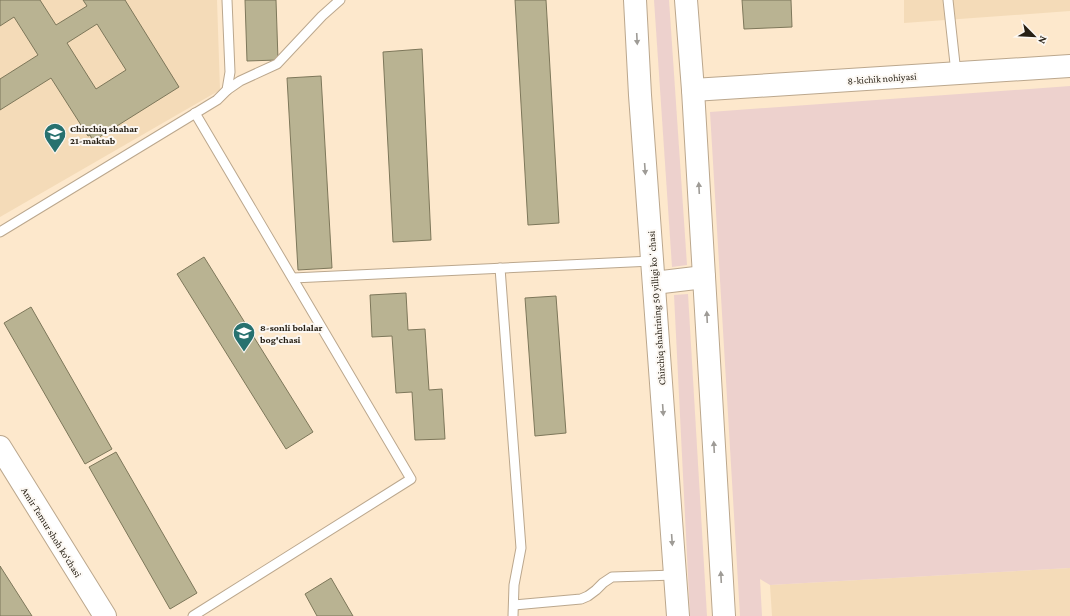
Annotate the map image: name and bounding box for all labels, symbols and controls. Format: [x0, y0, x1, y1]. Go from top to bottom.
north arrow [1014, 16, 1054, 56]
one-way arrow [633, 33, 640, 45]
text: N [1036, 34, 1050, 46]
street label: 8-kichik nohiyasi [847, 71, 917, 86]
school or university icon: Chirchiq shahar 21-maktab [42, 121, 68, 154]
place label: Chirchiq shahar 21-maktab [70, 123, 138, 146]
one-way arrow [642, 163, 649, 175]
one-way arrow [695, 182, 702, 194]
street label: Chirchiq shahrining 50 yilligi koʻchasi [646, 230, 667, 386]
one-way arrow [703, 311, 710, 324]
school or university icon: 8-sonli bolalar bog'chasi [231, 320, 257, 353]
place label: 8-sonli bolalar bog'chasi [259, 322, 323, 345]
one-way arrow [659, 404, 666, 416]
one-way arrow [711, 440, 717, 453]
street label: Amir Temur shoh ko‘chasi [19, 485, 84, 580]
one-way arrow [669, 534, 676, 546]
one-way arrow [718, 571, 725, 583]

